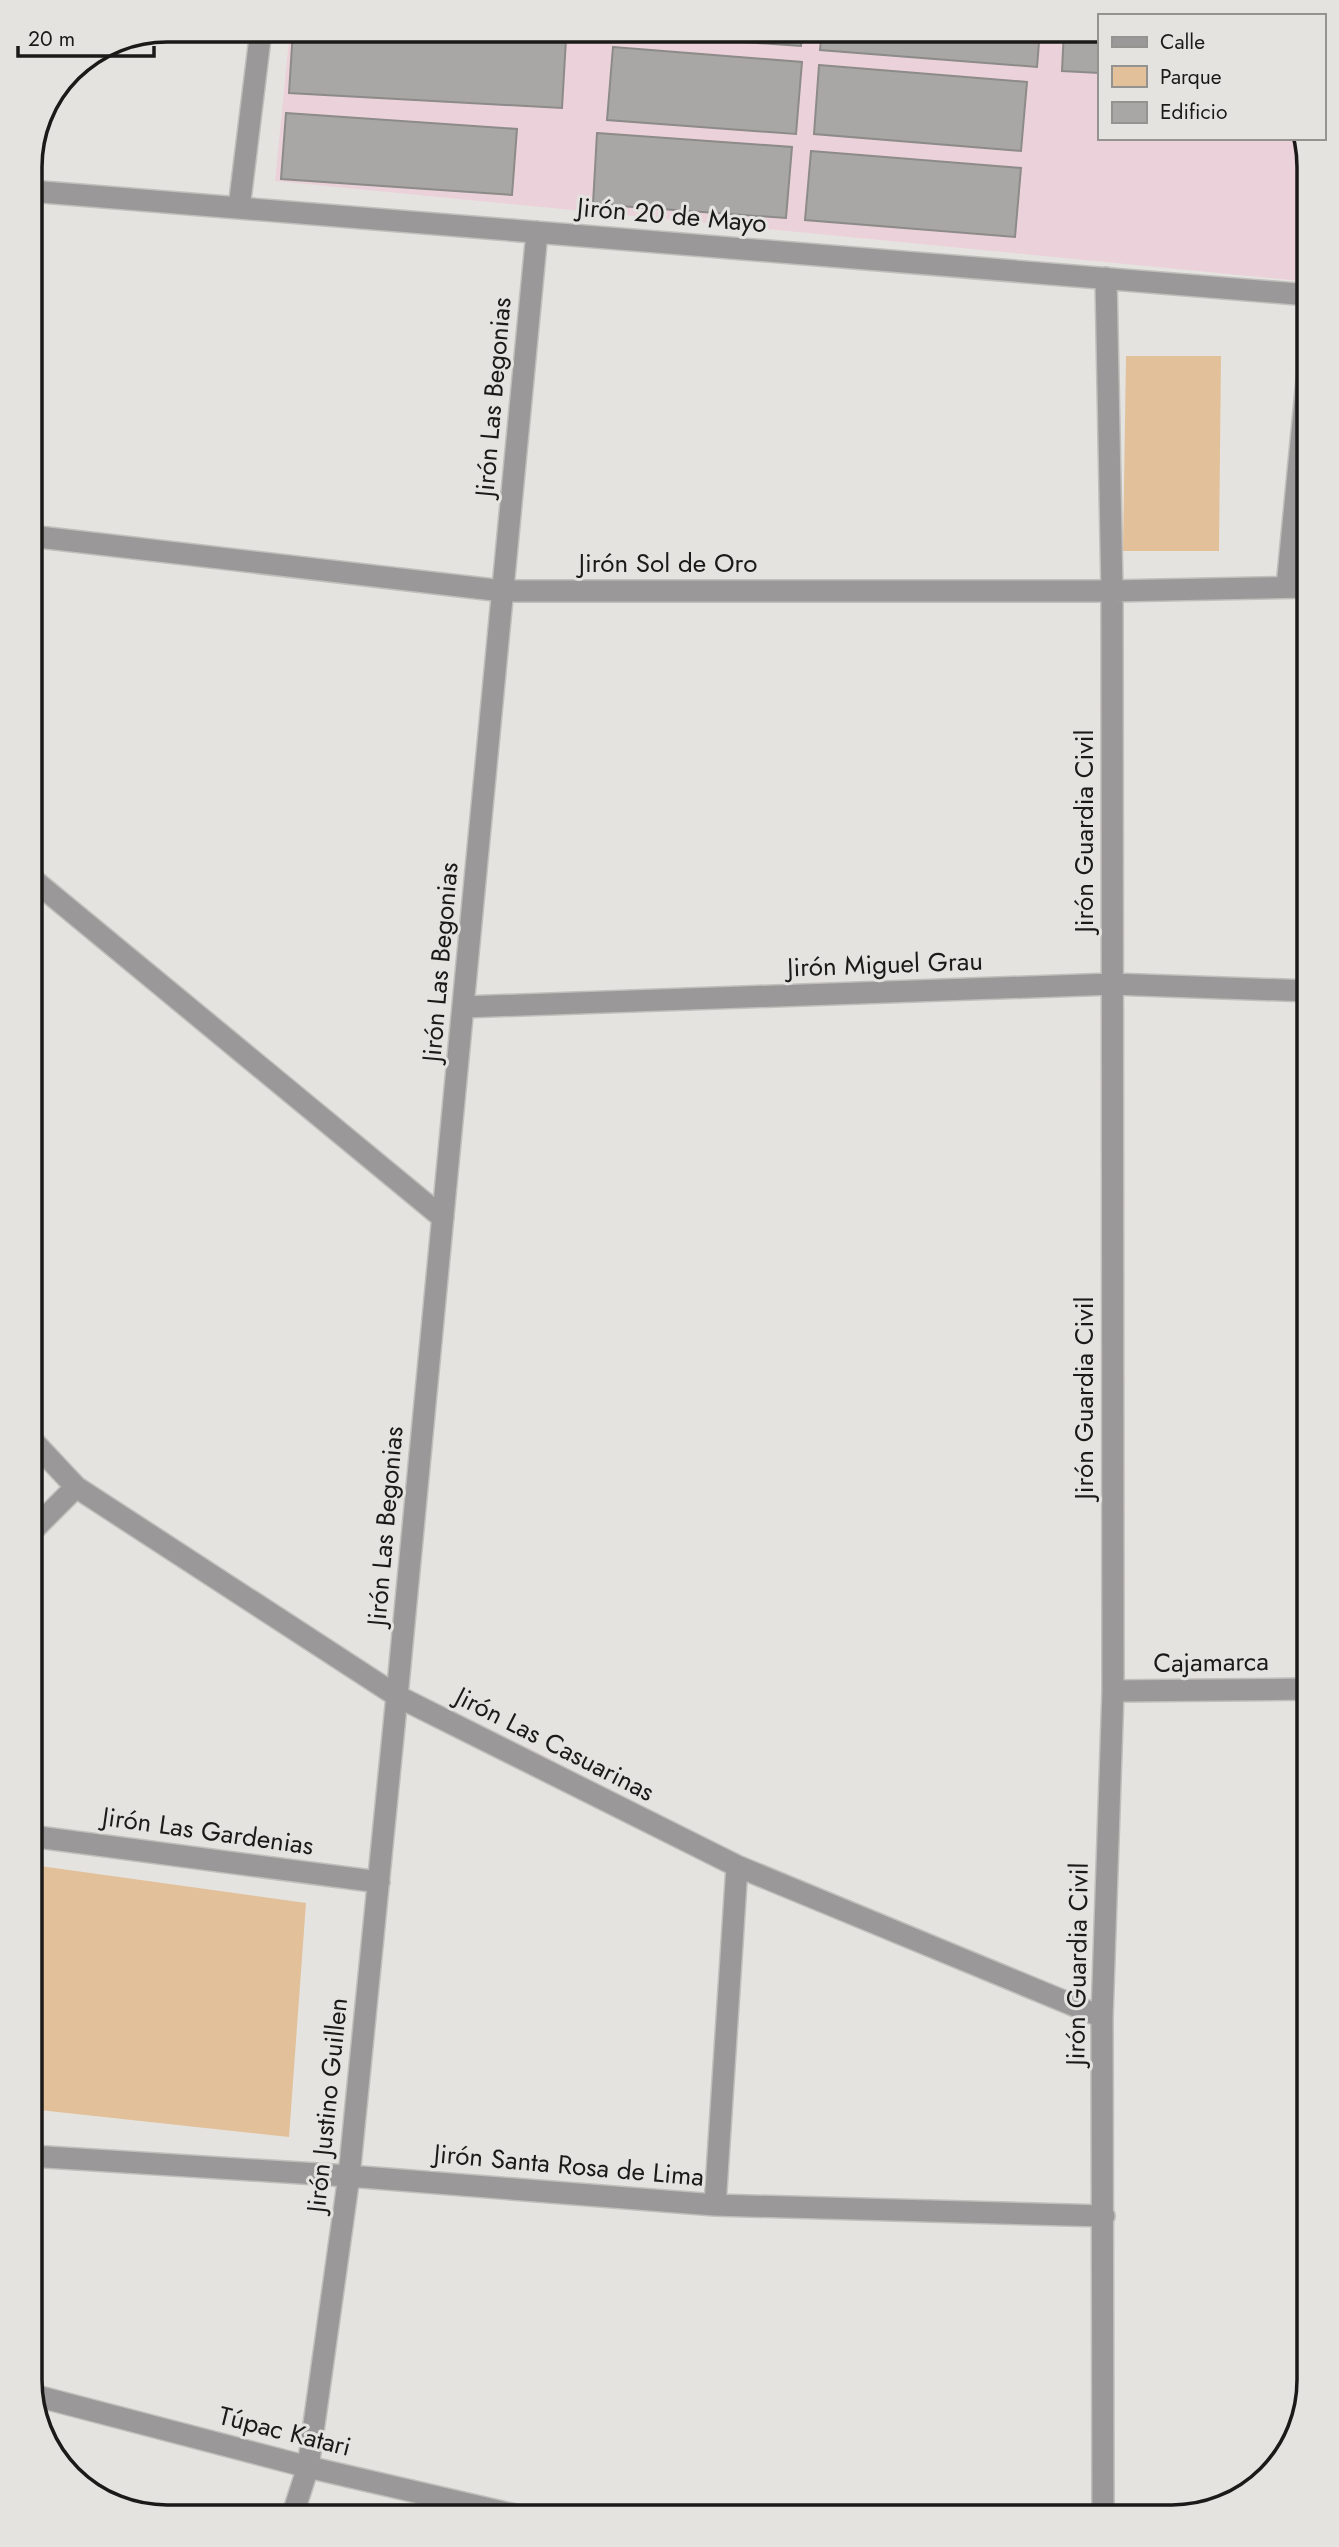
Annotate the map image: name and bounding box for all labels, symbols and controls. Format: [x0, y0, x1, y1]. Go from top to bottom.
scale bar [18, 14, 154, 58]
legend [1098, 14, 1325, 140]
text: 20 m [28, 24, 75, 54]
text: Calle [1160, 27, 1205, 57]
text: Parque [1160, 62, 1222, 92]
text: Edificio [1160, 97, 1227, 127]
street label: Jirón 20 de Mayo [573, 188, 768, 242]
street label: Jirón Las Begonias [465, 296, 521, 501]
street label: Jirón Sol de Oro [576, 544, 757, 582]
street label: Jirón Guardia Civil [1065, 729, 1103, 936]
street label: Jirón Las Begonias [412, 861, 468, 1066]
street label: Jirón Miguel Grau [783, 942, 984, 987]
street label: Jirón Guardia Civil [1065, 1296, 1103, 1503]
street label: Jirón Las Begonias [357, 1425, 413, 1630]
street label: Cajamarca [1153, 1642, 1269, 1682]
street label: Jirón Las Casuarinas [446, 1676, 661, 1811]
street label: Jirón Las Gardenias [97, 1797, 316, 1865]
street label: Jirón Guardia Civil [1056, 1862, 1098, 2069]
street label: Jirón Justino Guillen [297, 1996, 357, 2217]
street label: Jirón Santa Rosa de Lima [429, 2134, 706, 2196]
street label: Túpac Katari [215, 2396, 355, 2466]

